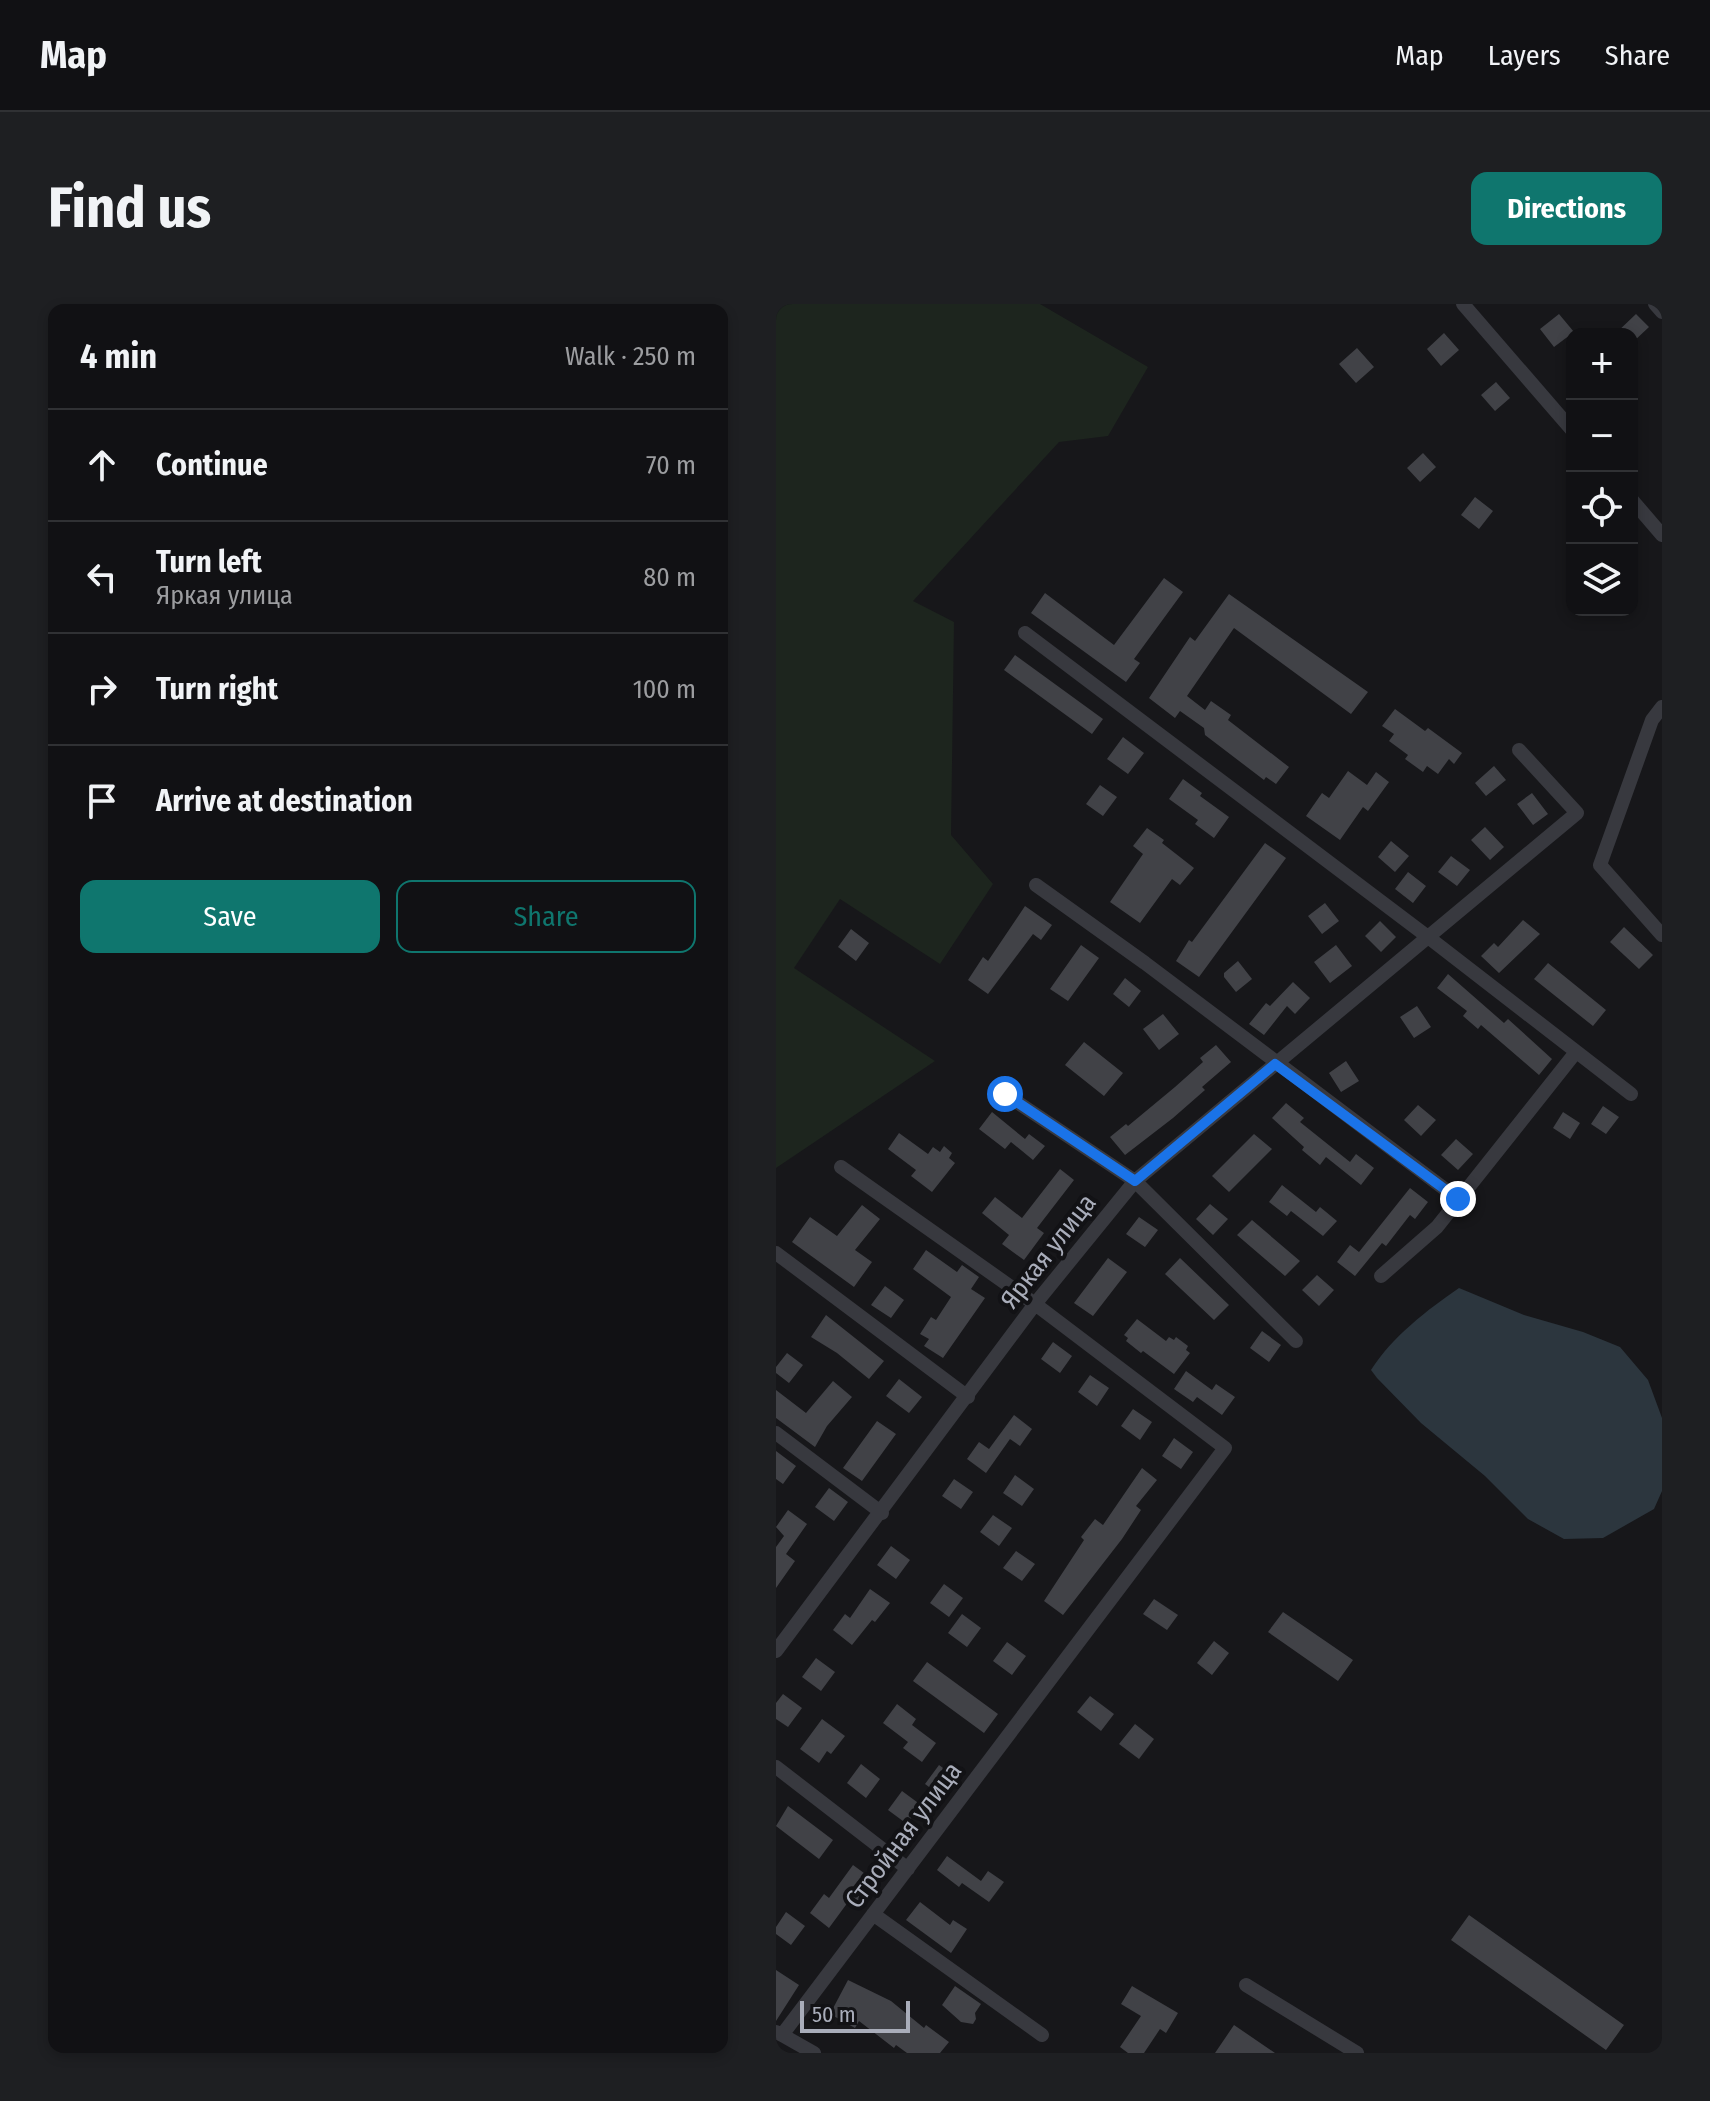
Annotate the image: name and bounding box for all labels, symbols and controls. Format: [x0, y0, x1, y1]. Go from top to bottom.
text: Map [40, 32, 107, 78]
text: Map [1395, 39, 1444, 72]
text: Layers [1488, 39, 1561, 72]
text: Share [1605, 39, 1670, 72]
button: Directions [1471, 172, 1662, 245]
text: Find us [48, 175, 211, 242]
map controls [1566, 328, 1638, 616]
button: + [1566, 328, 1638, 400]
text: 4 min [80, 336, 157, 377]
text: Walk · 250 m [565, 341, 696, 372]
button: − [1566, 400, 1638, 472]
icon: ahead [80, 443, 124, 487]
text: Continue [156, 447, 268, 483]
text: 70 m [646, 450, 696, 481]
button: locate [1566, 472, 1638, 544]
text: Turn left [156, 544, 262, 580]
button: layers [1566, 544, 1638, 616]
icon: left [80, 555, 124, 599]
text: 80 m [643, 562, 696, 593]
text: Яркая улица [156, 580, 293, 611]
icon: right [80, 667, 124, 711]
text: Turn right [156, 671, 278, 707]
text: 100 m [633, 674, 696, 705]
icon: arrive [80, 779, 124, 823]
text: Arrive at destination [156, 783, 413, 819]
button: Save [80, 880, 380, 953]
button: Share [396, 880, 696, 953]
route start [987, 1076, 1023, 1112]
route end [1440, 1181, 1476, 1217]
street label: Яркая улица [994, 1188, 1103, 1315]
street label: Стройная улица [838, 1756, 968, 1914]
scale bar [800, 1997, 910, 2033]
text: 50 m [812, 2001, 856, 2028]

